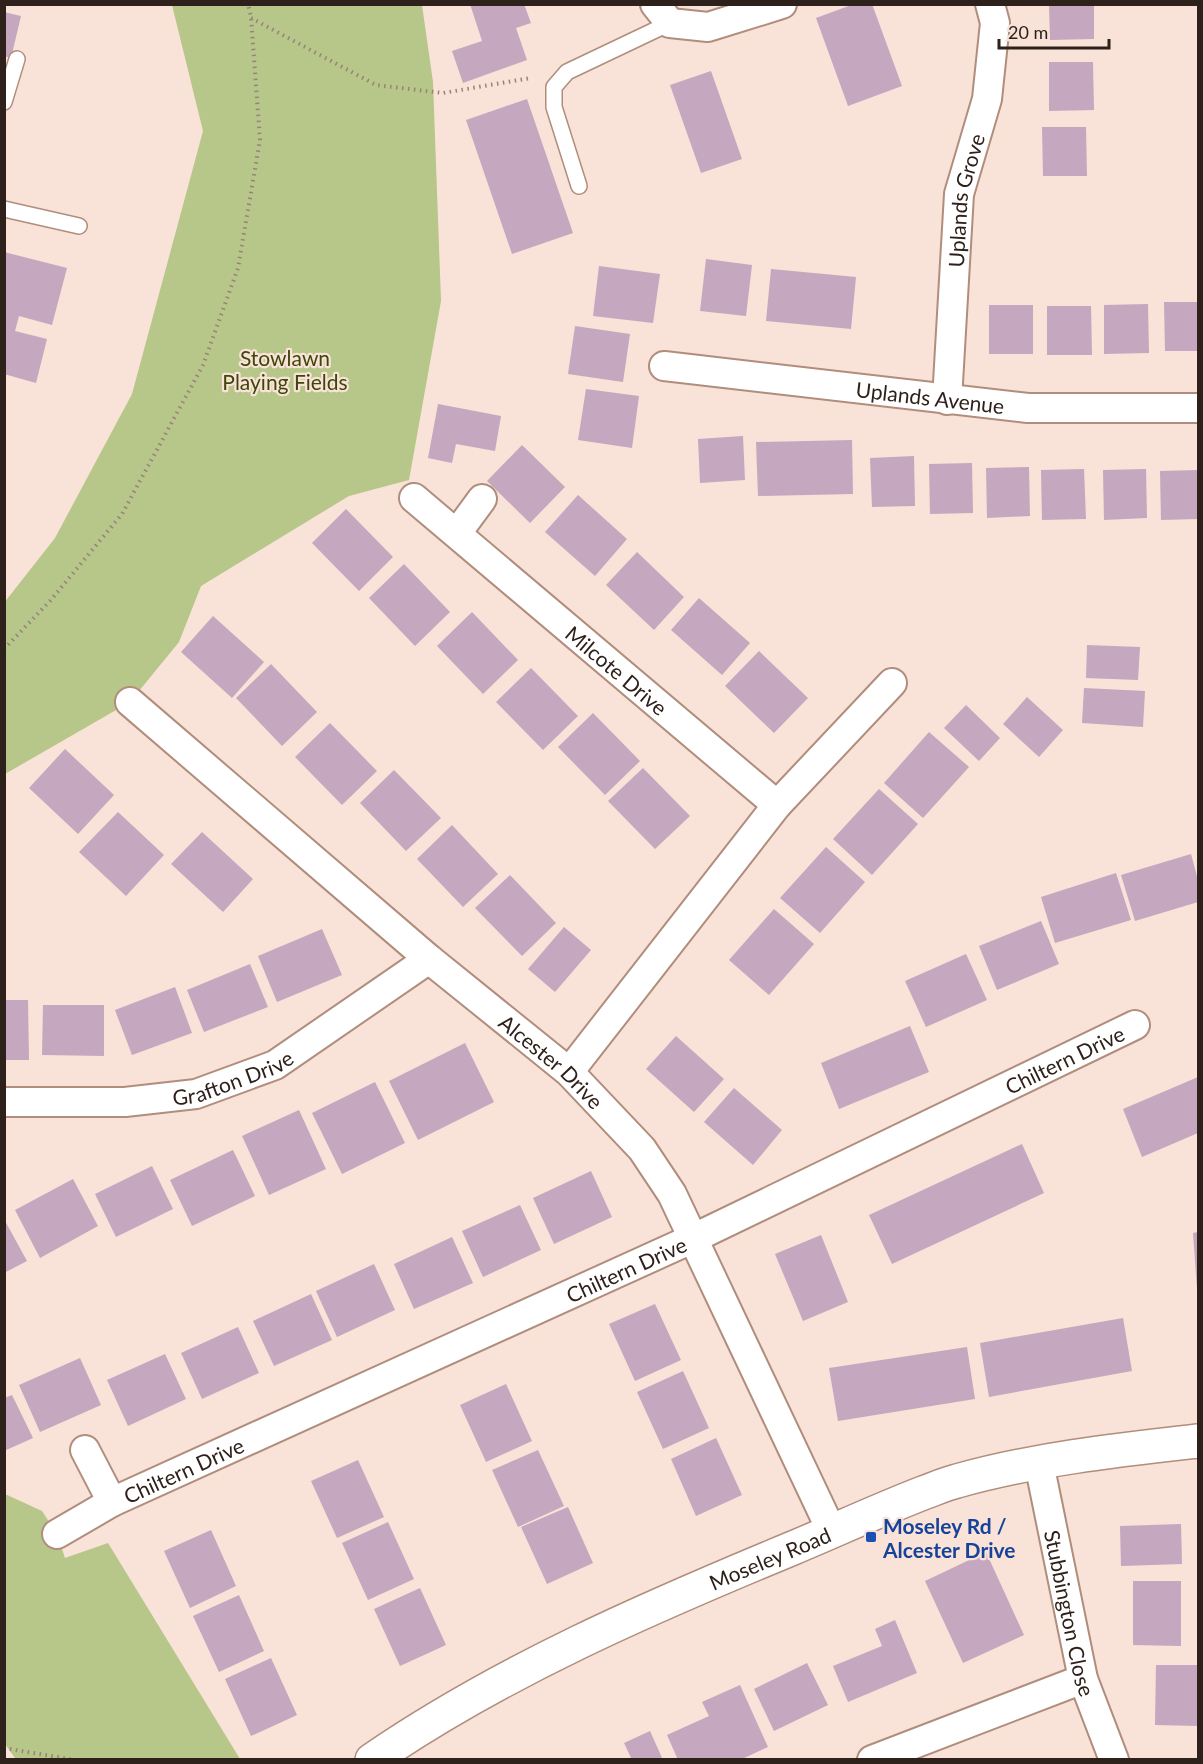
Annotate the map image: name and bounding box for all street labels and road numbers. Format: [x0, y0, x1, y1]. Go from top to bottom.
street label: Uplands Grove [942, 130, 989, 268]
street label: Uplands Avenue [855, 376, 1006, 418]
street label: Milcote Drive [561, 620, 673, 720]
street label: Alcester Drive [495, 1009, 609, 1113]
street label: Chiltern Drive [1001, 1020, 1128, 1098]
street label: Grafton Drive [171, 1044, 297, 1109]
street label: Chiltern Drive [562, 1231, 690, 1307]
street label: Chiltern Drive [119, 1432, 247, 1508]
street label: Moseley Road [705, 1521, 834, 1594]
street label: Stubbington Close [1040, 1528, 1101, 1699]

